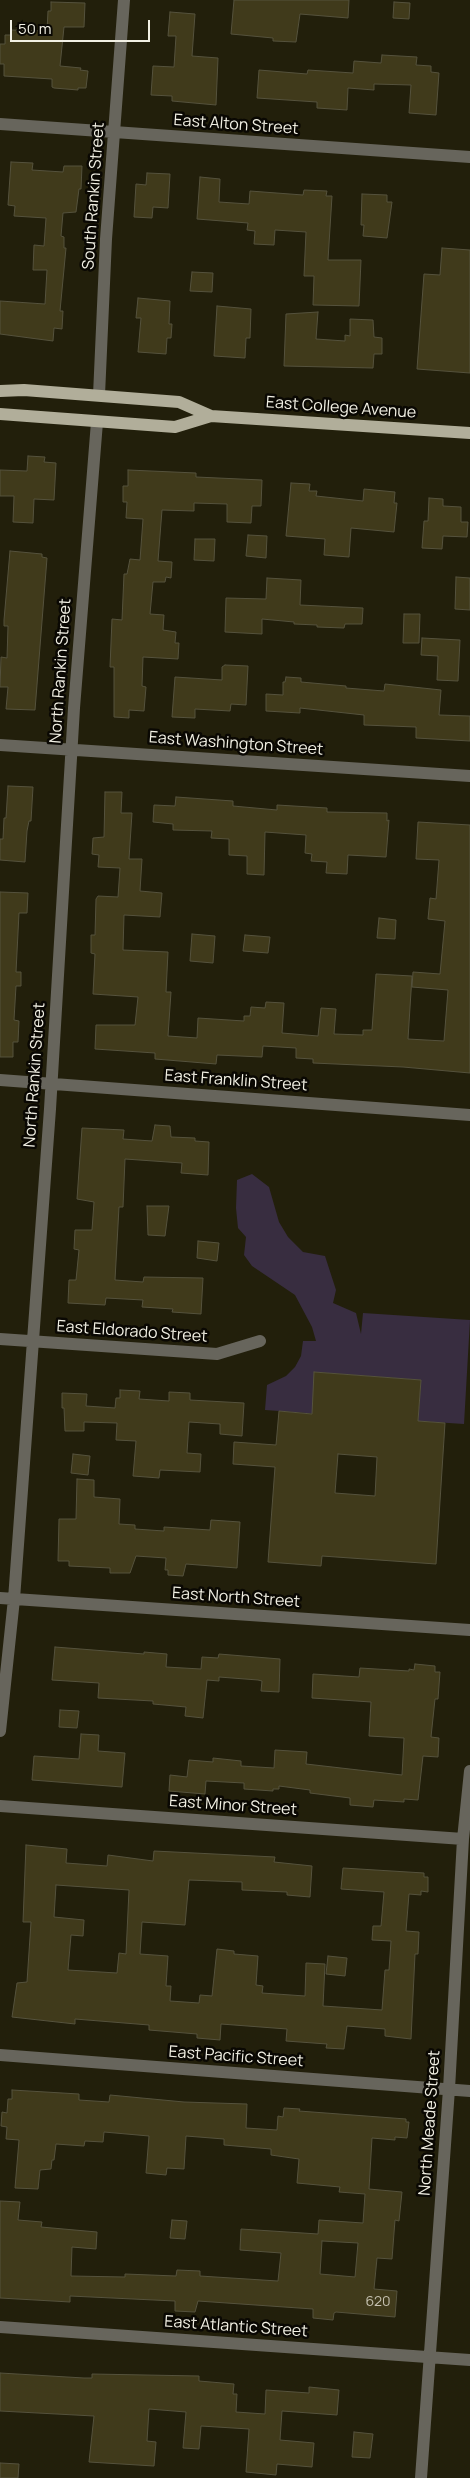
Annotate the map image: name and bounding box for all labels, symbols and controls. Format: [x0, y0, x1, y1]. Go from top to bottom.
scale bar [12, 10, 152, 42]
text: 50 m [18, 18, 52, 39]
street label: East Alton Street [173, 111, 299, 139]
street label: South Rankin Street [79, 122, 109, 270]
street label: East College Avenue [265, 393, 417, 423]
street label: North Rankin Street [46, 598, 76, 744]
street label: East Washington Street [148, 728, 324, 760]
street label: North Rankin Street [20, 1002, 50, 1148]
street label: East Franklin Street [164, 1066, 308, 1096]
street label: East Eldorado Street [56, 1317, 208, 1347]
street label: East North Street [171, 1584, 301, 1612]
street label: East Minor Street [168, 1792, 298, 1820]
street label: East Pacific Street [168, 2043, 304, 2071]
street label: North Meade Street [415, 2050, 445, 2196]
house number: 620 [365, 2294, 391, 2310]
street label: East Atlantic Street [164, 2312, 308, 2342]

